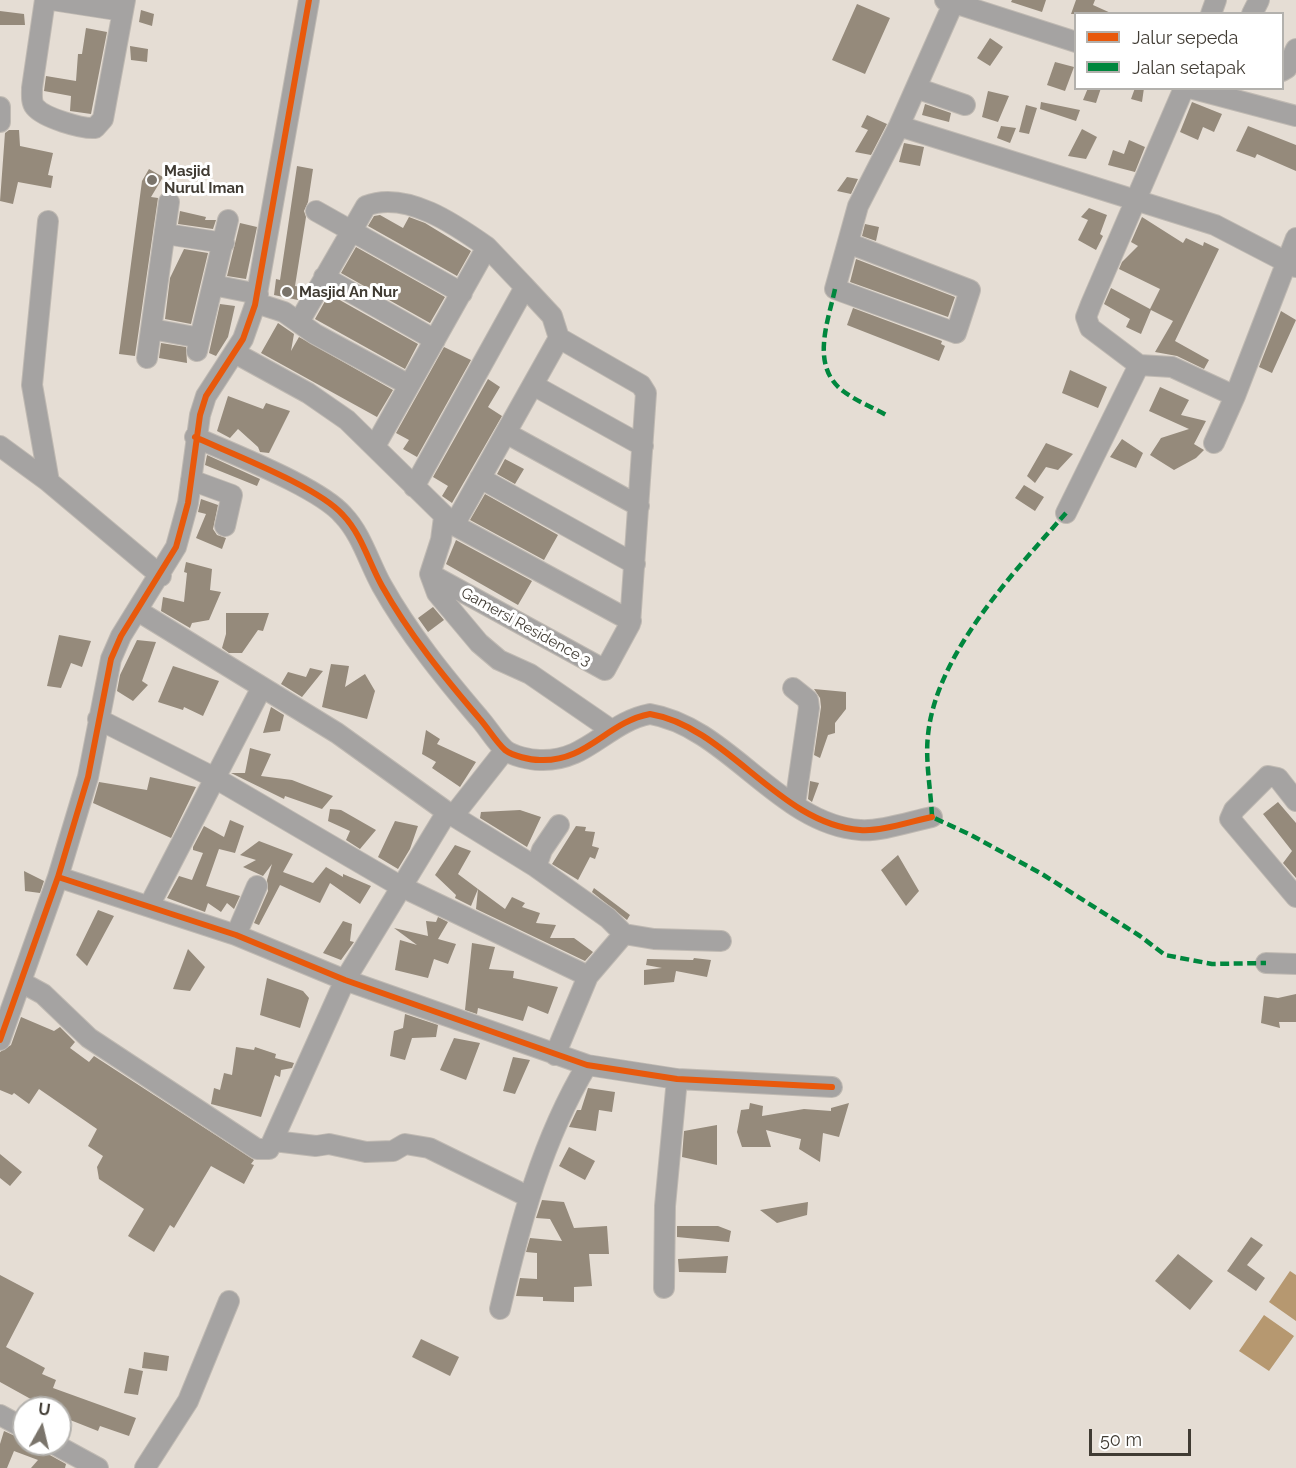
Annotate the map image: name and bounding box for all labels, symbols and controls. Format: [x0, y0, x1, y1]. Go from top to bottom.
legend [1074, 12, 1284, 90]
text: Jalur sepeda [1132, 27, 1238, 48]
text: Jalan setapak [1132, 57, 1246, 78]
place label: Masjid Nurul Iman [164, 162, 244, 197]
marker: Masjid Nurul Iman [145, 173, 159, 187]
place label: Masjid An Nur [299, 283, 398, 301]
marker: Masjid An Nur [280, 285, 294, 299]
street label: Gamersi Residence 3 [458, 584, 594, 670]
north arrow [12, 1396, 72, 1456]
text: U [37, 1399, 52, 1420]
scale bar [1092, 1417, 1194, 1455]
text: 50 m [1100, 1429, 1142, 1450]

